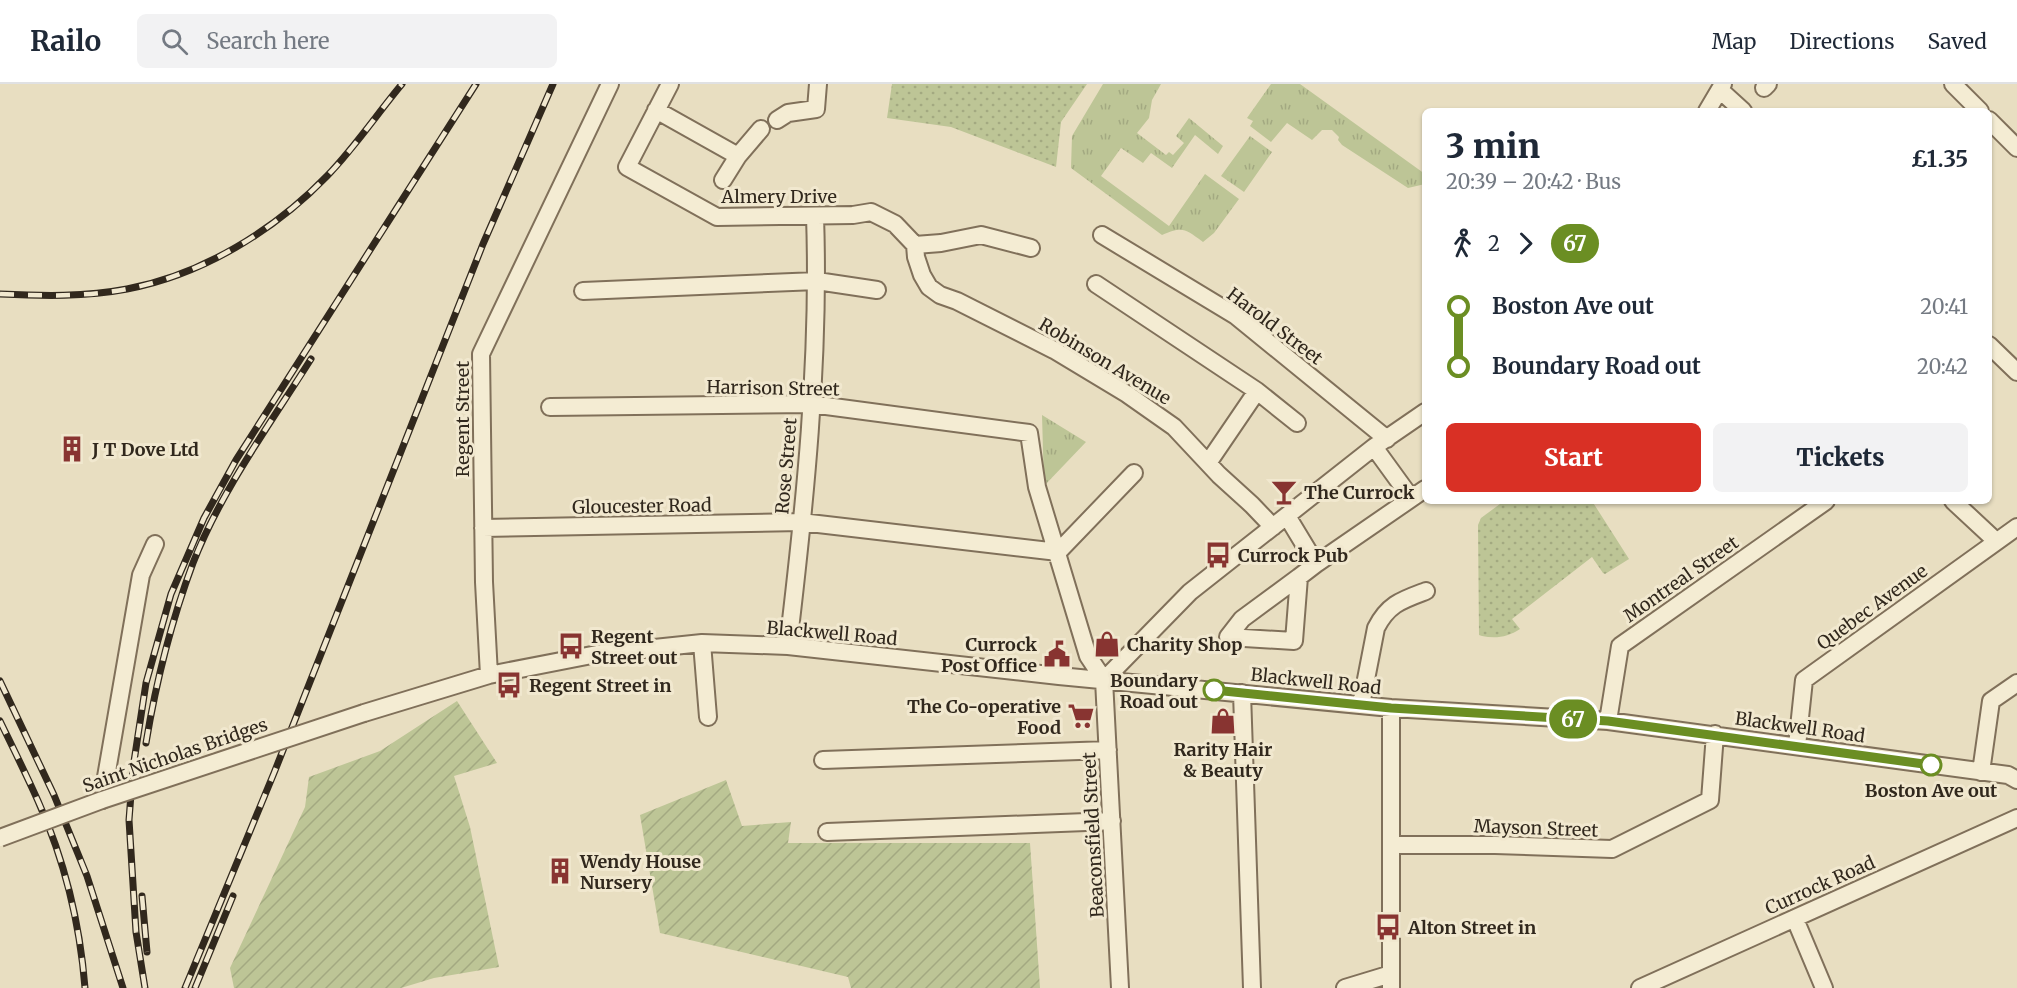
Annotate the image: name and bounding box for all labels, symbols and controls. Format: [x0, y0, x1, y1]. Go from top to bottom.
search box [137, 14, 557, 68]
text: Railo [30, 23, 101, 59]
icon: search [158, 25, 191, 58]
text: Search here [206, 27, 330, 55]
text: Map [1712, 28, 1756, 55]
text: Directions [1789, 28, 1894, 55]
text: Saved [1927, 28, 1987, 55]
text: 3 min [1446, 126, 1540, 167]
text: £1.35 [1911, 145, 1968, 173]
text: 20:39 – 20:42 · Bus [1446, 169, 1621, 194]
street label: Almery Drive [720, 185, 837, 208]
icon: walk [1446, 227, 1479, 260]
icon: forward [1509, 227, 1542, 260]
text: 67 [1563, 230, 1587, 257]
text: 2 [1488, 231, 1500, 256]
street label: Harold Street [1223, 282, 1327, 370]
text: Boston Ave out [1492, 292, 1654, 320]
text: 20:41 [1920, 294, 1968, 319]
street label: Robinson Avenue [1035, 312, 1175, 410]
text: Boundary Road out [1492, 352, 1701, 380]
text: 20:42 [1917, 354, 1968, 379]
street label: Regent Street [451, 361, 474, 477]
street label: Harrison Street [706, 375, 840, 401]
street label: Rose Street [770, 417, 802, 515]
button: Start [1446, 423, 1701, 492]
button: Tickets [1713, 423, 1968, 492]
building icon: J T Dove Ltd [57, 434, 87, 464]
place label: J T Dove Ltd [91, 438, 199, 461]
bar icon: The Currock [1269, 477, 1299, 507]
place label: The Currock [1304, 481, 1415, 504]
street label: Gloucester Road [572, 493, 712, 519]
street label: Montreal Street [1619, 531, 1743, 627]
bus stop icon: Currock Pub [1203, 540, 1233, 570]
place label: Currock Pub [1238, 544, 1348, 567]
street label: Quebec Avenue [1812, 559, 1932, 655]
street label: Blackwell Road [766, 616, 898, 650]
place label: Regent Street out [591, 625, 678, 669]
shop icon: Charity Shop [1092, 629, 1122, 659]
bus stop icon: Regent Street out [556, 631, 586, 661]
place label: Currock Post Office [941, 633, 1037, 677]
place label: Charity Shop [1127, 633, 1242, 656]
public building icon: Currock Post Office [1042, 639, 1072, 669]
street label: Blackwell Road [1250, 663, 1383, 699]
place label: Boundary Road out [1110, 669, 1199, 713]
bus stop icon: Regent Street in [494, 670, 524, 700]
place label: Regent Street in [529, 674, 672, 697]
marker: Boundary Road out [1203, 679, 1225, 701]
place label: The Co-operative Food [907, 695, 1061, 739]
line badge: 67 [1546, 700, 1600, 738]
supermarket icon: The Co-operative Food [1066, 701, 1096, 731]
shop icon: Rarity Hair & Beauty [1208, 706, 1238, 736]
text: 67 [1561, 706, 1585, 733]
street label: Blackwell Road [1733, 706, 1867, 748]
street label: Saint Nicholas Bridges [79, 712, 271, 797]
place label: Rarity Hair & Beauty [1174, 738, 1272, 782]
street label: Beaconsfield Street [1077, 751, 1109, 919]
marker: Boston Ave out [1920, 754, 1942, 776]
place label: Boston Ave out [1865, 779, 1998, 802]
street label: Mayson Street [1473, 814, 1599, 842]
place label: Wendy House Nursery [579, 850, 701, 894]
street label: Currock Road [1762, 850, 1879, 919]
building icon: Wendy House Nursery [545, 856, 575, 886]
bus stop icon: Alton Street in [1373, 912, 1403, 942]
place label: Alton Street in [1407, 916, 1536, 939]

